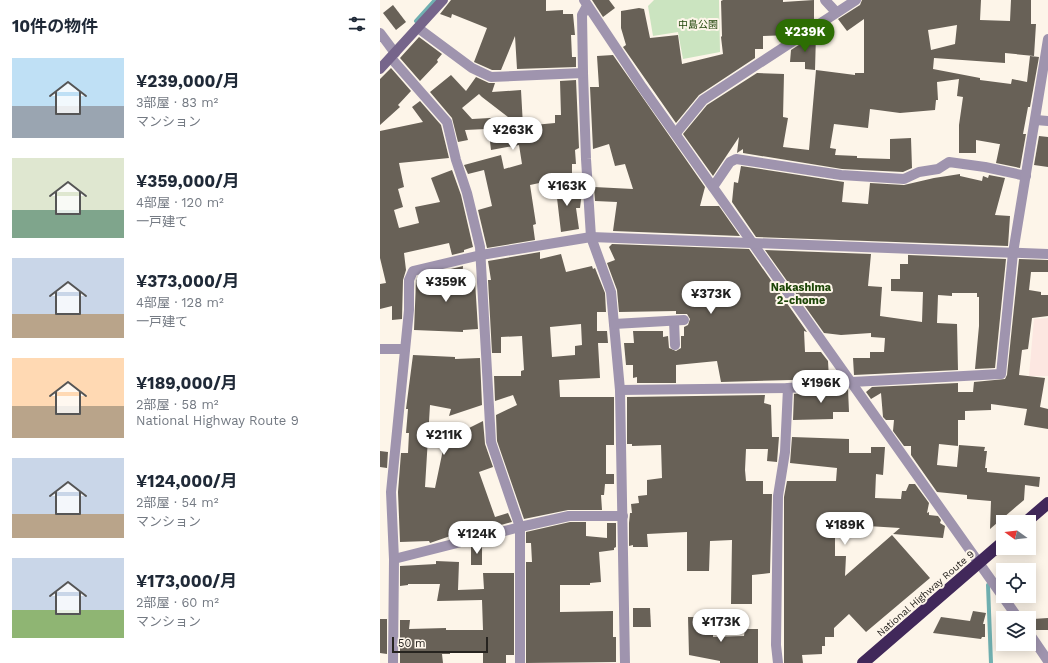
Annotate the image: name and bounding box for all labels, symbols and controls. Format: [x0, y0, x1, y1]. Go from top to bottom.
icon: filters [346, 13, 368, 35]
text: 10件の物件 [12, 16, 98, 36]
park label: 中島公園 [678, 19, 718, 30]
pin: ¥239K [777, 19, 833, 53]
text: ¥239K [784, 24, 826, 39]
text: ¥239,000/月 [136, 71, 240, 91]
icon: home [44, 74, 92, 122]
text: 3部屋 · 83 m² [136, 95, 218, 110]
text: マンション [136, 114, 201, 129]
pin: ¥263K [485, 117, 541, 151]
text: ¥263K [492, 122, 534, 137]
text: ¥359,000/月 [136, 171, 240, 191]
pin: ¥163K [539, 173, 595, 207]
icon: home [44, 174, 92, 222]
text: ¥163K [548, 178, 587, 193]
text: 4部屋 · 120 m² [136, 195, 224, 210]
text: 一戸建て [136, 214, 188, 229]
pin: ¥359K [418, 269, 474, 303]
text: ¥373,000/月 [136, 271, 240, 291]
icon: home [44, 274, 92, 322]
text: ¥359K [426, 274, 466, 289]
pin: ¥373K [683, 281, 739, 315]
district label: Nakashima 2-chome [771, 281, 832, 307]
text: ¥373K [691, 286, 731, 301]
text: 4部屋 · 128 m² [136, 295, 224, 310]
text: 一戸建て [136, 314, 188, 329]
pin: ¥196K [793, 370, 849, 404]
text: ¥189,000/月 [136, 373, 238, 393]
icon: home [44, 374, 92, 422]
text: ¥196K [801, 375, 841, 390]
text: 2部屋 · 58 m² [136, 397, 219, 412]
text: National Highway Route 9 [136, 413, 299, 428]
pin: ¥211K [416, 422, 472, 456]
text: ¥211K [426, 427, 462, 442]
text: ¥124,000/月 [136, 471, 238, 491]
icon: home [44, 474, 92, 522]
text: 2部屋 · 54 m² [136, 495, 218, 510]
pin: ¥189K [817, 512, 873, 546]
text: マンション [136, 514, 201, 529]
north arrow [996, 515, 1036, 555]
map controls [996, 515, 1036, 651]
text: ¥189K [825, 517, 865, 532]
pin: ¥124K [449, 521, 505, 555]
text: ¥124K [457, 526, 497, 541]
street label: National Highway Route 9 [875, 548, 976, 639]
button: locate [996, 563, 1036, 603]
text: ¥173,000/月 [136, 571, 237, 591]
icon: home [44, 574, 92, 622]
text: 2部屋 · 60 m² [136, 595, 219, 610]
pin: ¥173K [693, 609, 749, 643]
button: layers [996, 611, 1036, 651]
text: マンション [136, 614, 201, 629]
text: ¥173K [702, 614, 740, 629]
scale bar [392, 635, 488, 654]
text: 50 m [398, 637, 425, 650]

